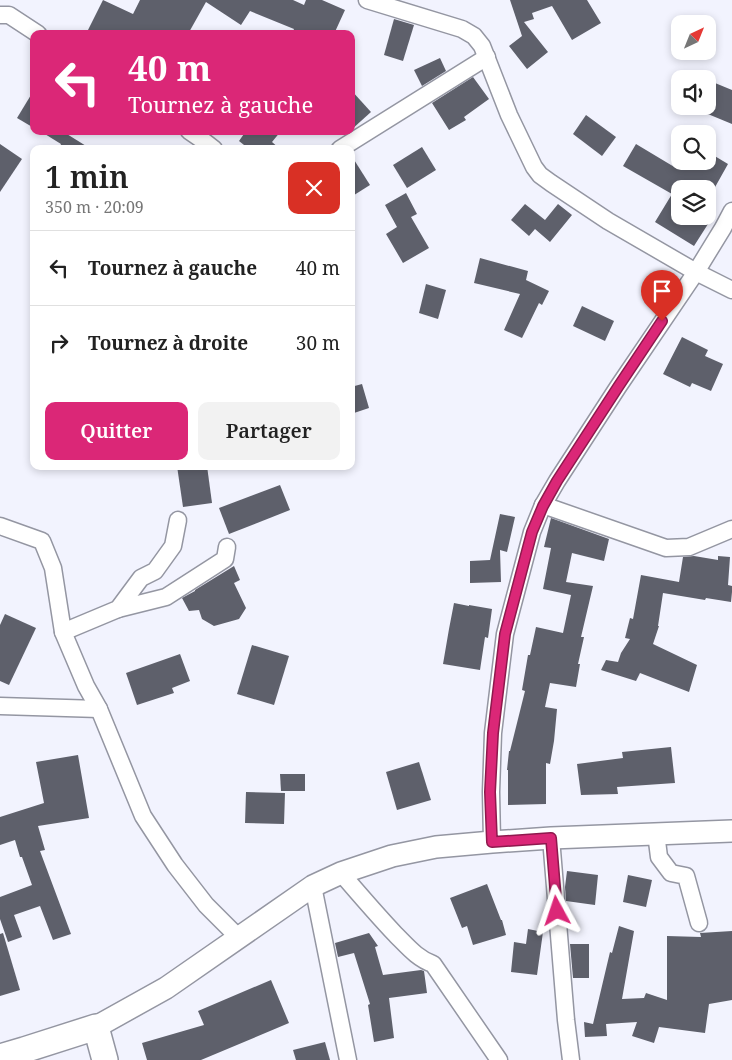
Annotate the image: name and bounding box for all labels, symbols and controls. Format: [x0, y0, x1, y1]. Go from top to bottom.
north arrow [671, 15, 716, 60]
map controls [671, 15, 716, 225]
text: 40 m [128, 44, 211, 91]
icon: left [45, 50, 110, 115]
button: sound [671, 70, 716, 115]
text: Tournez à gauche [128, 89, 313, 119]
button: search [671, 125, 716, 170]
text: 1 min [45, 156, 129, 197]
button: close [288, 162, 340, 214]
button: layers [671, 180, 716, 225]
text: 350 m · 20:09 [45, 196, 144, 218]
icon: left [45, 254, 73, 282]
text: Tournez à gauche [88, 255, 257, 281]
text: 40 m [296, 255, 340, 281]
pin [641, 270, 683, 321]
icon: arrive [648, 277, 676, 305]
icon: right [45, 329, 73, 357]
text: Tournez à droite [88, 330, 248, 356]
text: 30 m [296, 330, 340, 356]
button: Quitter [45, 402, 188, 460]
button: Partager [198, 402, 340, 460]
position arrow [530, 884, 582, 936]

